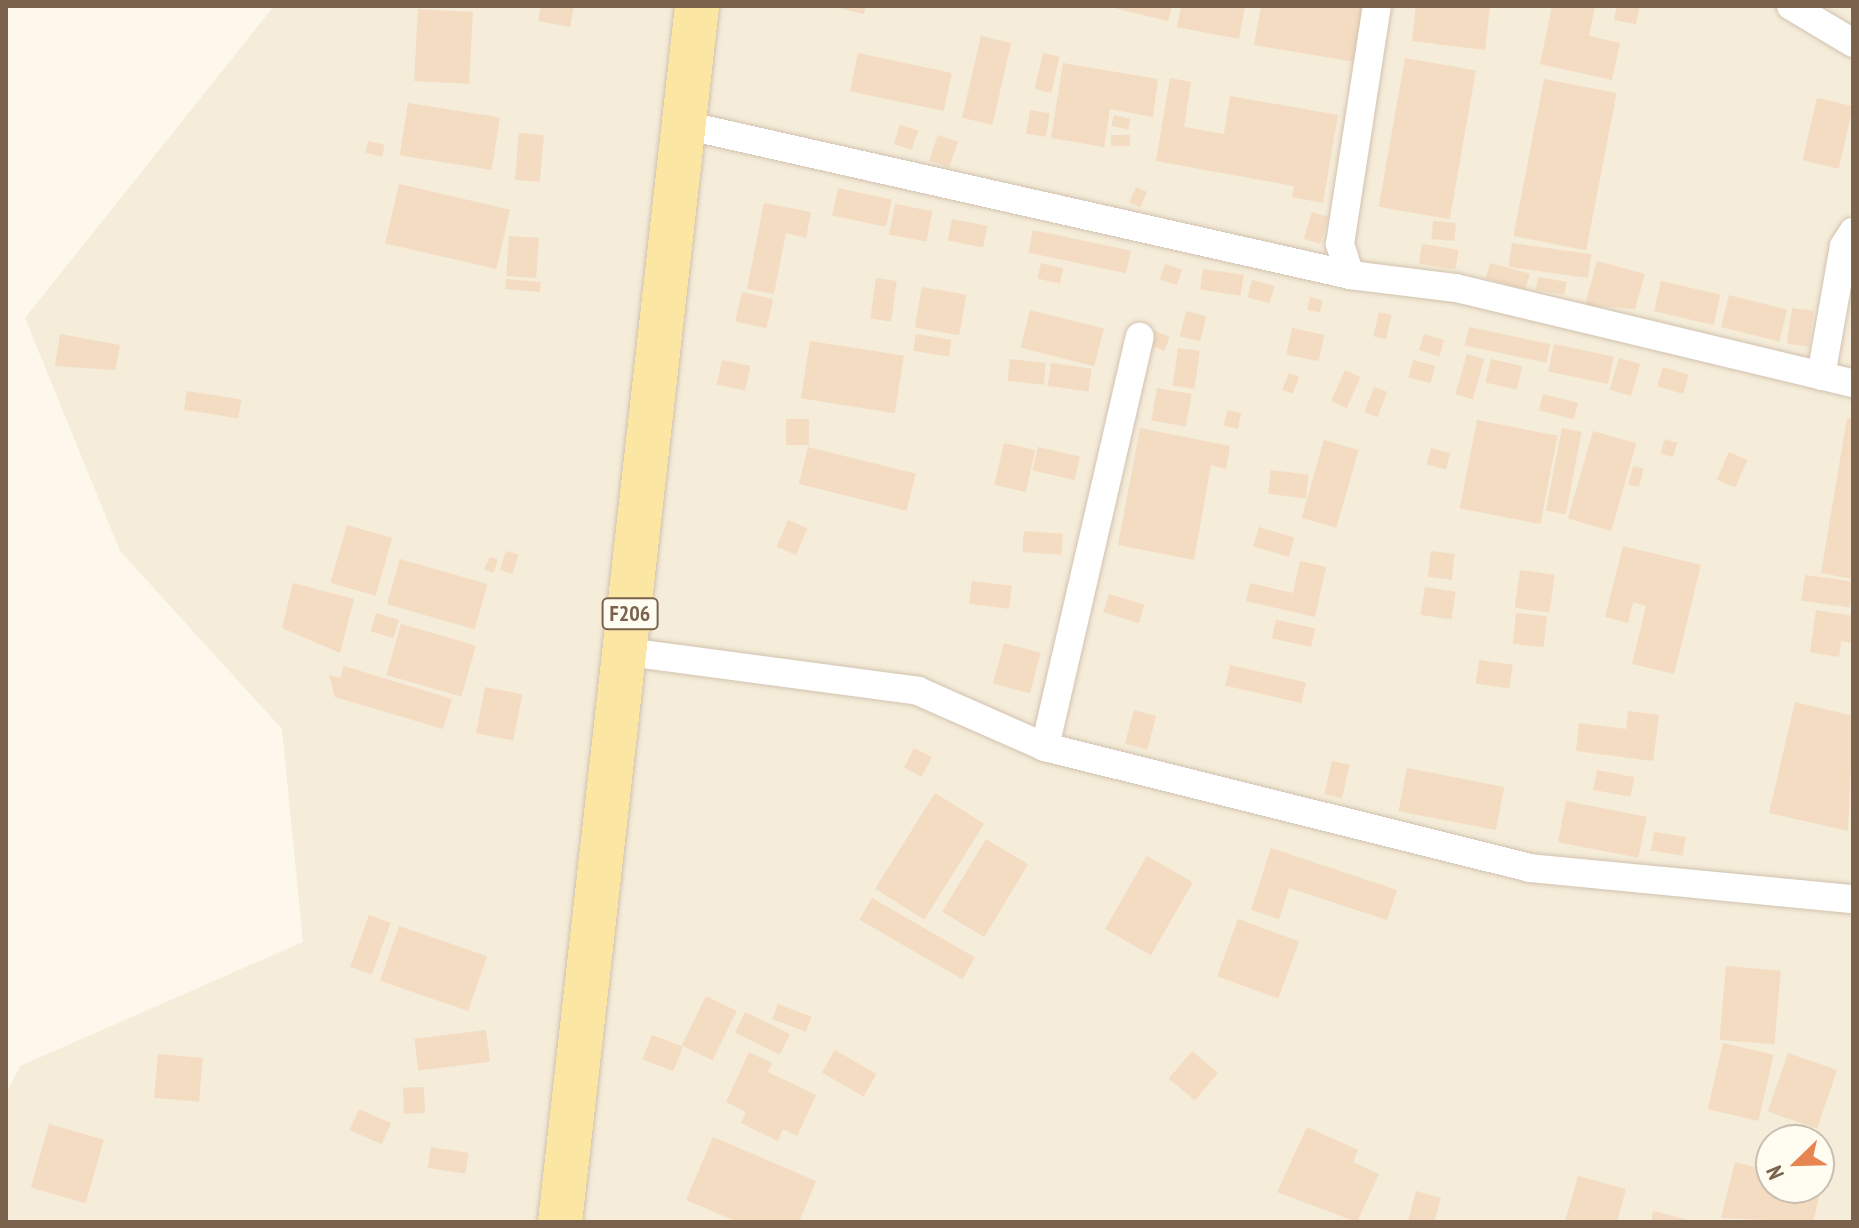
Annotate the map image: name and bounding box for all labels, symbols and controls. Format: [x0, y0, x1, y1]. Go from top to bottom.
road number: F206 [600, 596, 660, 632]
north arrow [1755, 1124, 1835, 1204]
text: N [1760, 1162, 1790, 1184]

